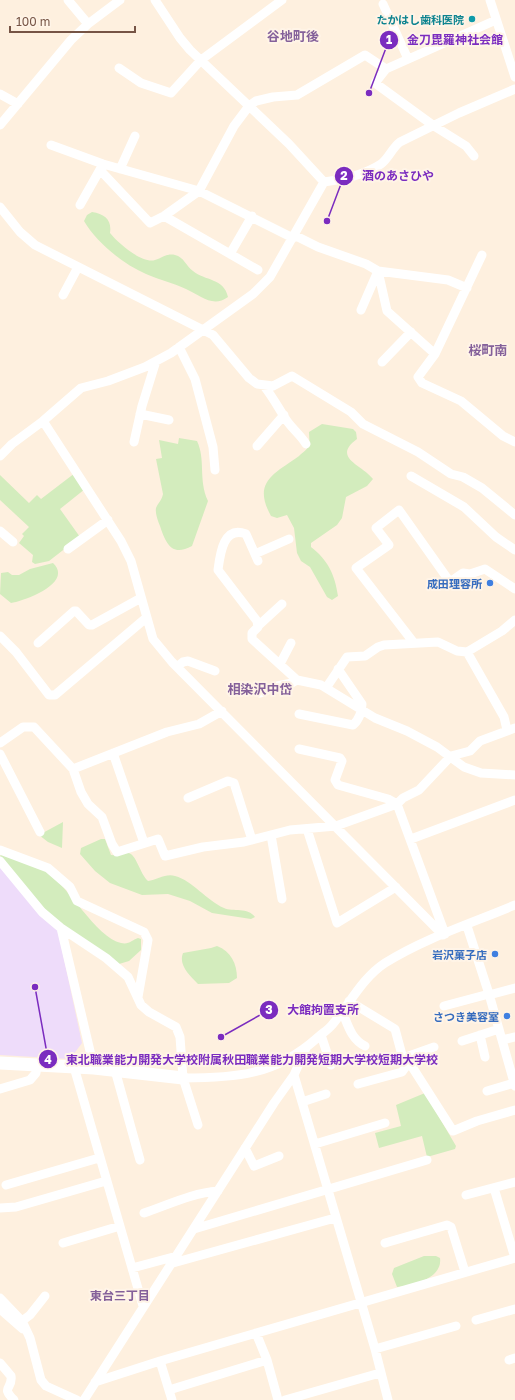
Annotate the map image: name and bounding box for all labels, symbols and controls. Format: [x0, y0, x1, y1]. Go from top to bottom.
scale bar [10, 8, 135, 34]
place label: たかはし歯科医院 [376, 13, 464, 26]
text: 100 m [16, 14, 50, 29]
marker: たかはし歯科医院 [467, 14, 477, 24]
district label: 谷地町後 [267, 28, 319, 44]
callout: 金刀毘羅神社会館 [379, 28, 511, 52]
text: 1 [386, 32, 392, 47]
text: 金刀毘羅神社会館 [407, 32, 503, 47]
callout: 酒のあさひや [334, 164, 442, 188]
text: 2 [340, 168, 348, 183]
text: 酒のあさひや [362, 168, 434, 183]
district label: 桜町南 [468, 342, 508, 358]
place label: 成田理容所 [427, 577, 482, 590]
marker: 成田理容所 [485, 578, 495, 588]
district label: 相染沢中岱 [227, 681, 293, 697]
place label: 岩沢菓子店 [432, 948, 487, 961]
marker: 岩沢菓子店 [490, 949, 500, 959]
callout: 大館拘置支所 [259, 998, 367, 1022]
text: 3 [265, 1002, 273, 1017]
text: 大館拘置支所 [287, 1002, 359, 1017]
place label: さつき美容室 [433, 1010, 499, 1023]
marker: さつき美容室 [502, 1011, 512, 1021]
callout: 東北職業能力開発大学校附属秋田職業能力開発短期大学校短期大学校 [38, 1047, 446, 1071]
text: 4 [44, 1052, 52, 1067]
text: 東北職業能力開発大学校附属秋田職業能力開発短期大学校短期大学校 [66, 1052, 438, 1067]
district label: 東台三丁目 [90, 1288, 150, 1303]

